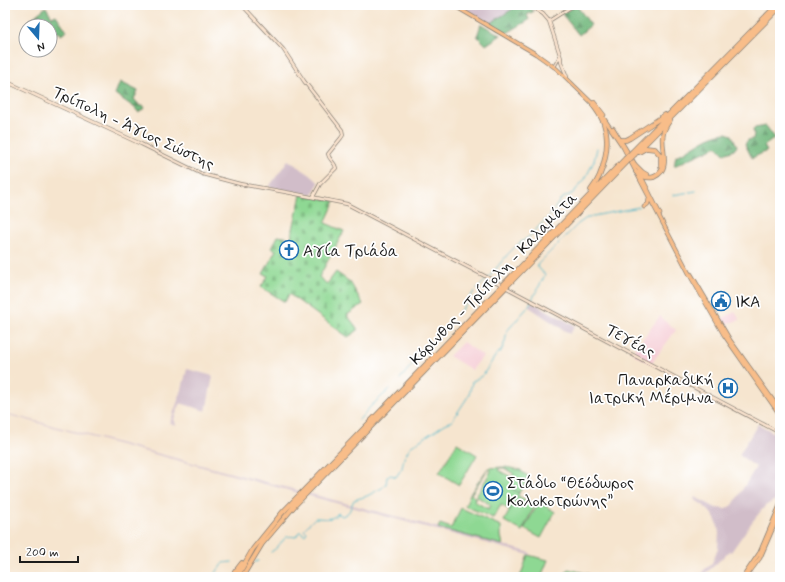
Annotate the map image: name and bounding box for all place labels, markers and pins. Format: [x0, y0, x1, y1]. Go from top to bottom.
church icon: Αγία Τριάδα [278, 239, 300, 261]
place label: Αγία Τριάδα [303, 241, 398, 262]
public building icon: ΙΚΑ [710, 290, 732, 312]
place label: ΙΚΑ [735, 292, 761, 313]
place label: Παναρκαδική Ιατρική Μέριμνα [589, 370, 714, 409]
hospital icon: Παναρκαδική Ιατρική Μέριμνα [717, 377, 739, 399]
place label: Στάδιο “Θεόδωρος Κολοκοτρώνης” [507, 473, 634, 512]
sports icon: Στάδιο “Θεόδωρος Κολοκοτρώνης” [482, 480, 504, 502]

